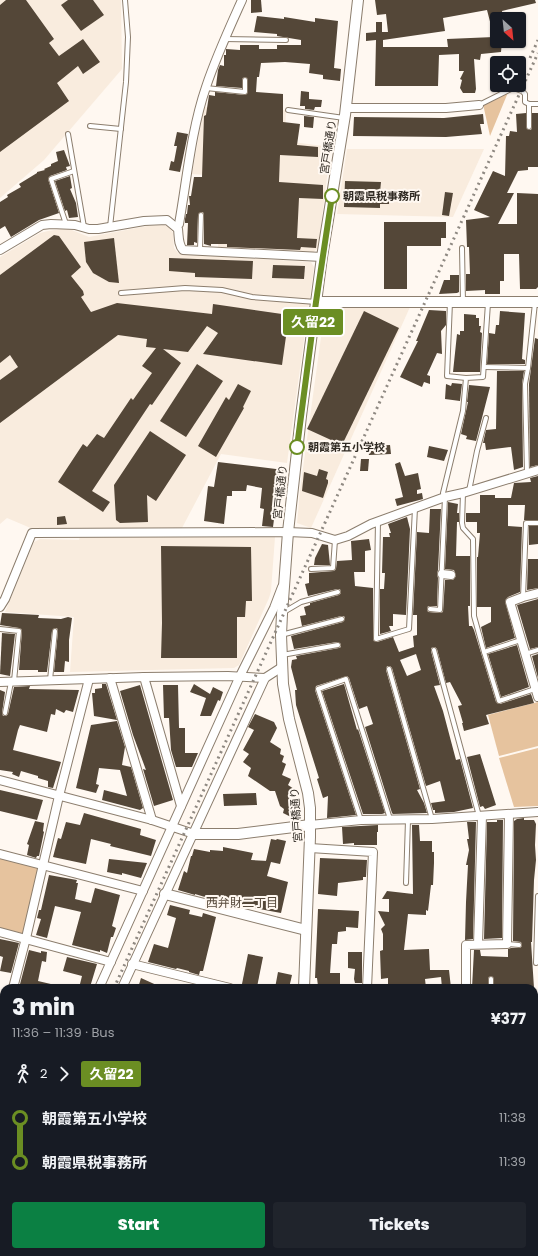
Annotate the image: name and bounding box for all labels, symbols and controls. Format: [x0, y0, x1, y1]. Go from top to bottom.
north arrow [490, 12, 526, 48]
map controls [490, 12, 526, 92]
button: locate [490, 56, 526, 92]
street label: 宮戸橋通り [316, 119, 340, 175]
marker: 朝霞県税事務所 [324, 188, 340, 204]
place label: 朝霞県税事務所 [343, 188, 420, 204]
line badge: 久留22 [285, 309, 341, 335]
text: 久留22 [291, 312, 335, 332]
marker: 朝霞第五小学校 [289, 439, 305, 455]
place label: 朝霞第五小学校 [308, 439, 385, 455]
street label: 宮戸橋通り [269, 464, 291, 520]
street label: 宮戸橋通り [286, 787, 306, 843]
district label: 西弁財二丁目 [206, 894, 278, 911]
text: 3 min [12, 992, 75, 1023]
text: ¥377 [491, 1008, 526, 1029]
text: 11:36 – 11:39 · Bus [12, 1023, 114, 1042]
icon: walk [12, 1063, 34, 1085]
icon: forward [53, 1063, 75, 1085]
text: 2 [40, 1064, 47, 1083]
text: 久留22 [89, 1064, 133, 1084]
text: 朝霞第五小学校 [42, 1108, 147, 1129]
text: 11:38 [499, 1108, 526, 1127]
text: 朝霞県税事務所 [42, 1152, 147, 1173]
text: 11:39 [499, 1152, 526, 1171]
button: Start [12, 1202, 265, 1248]
button: Tickets [273, 1202, 526, 1248]

